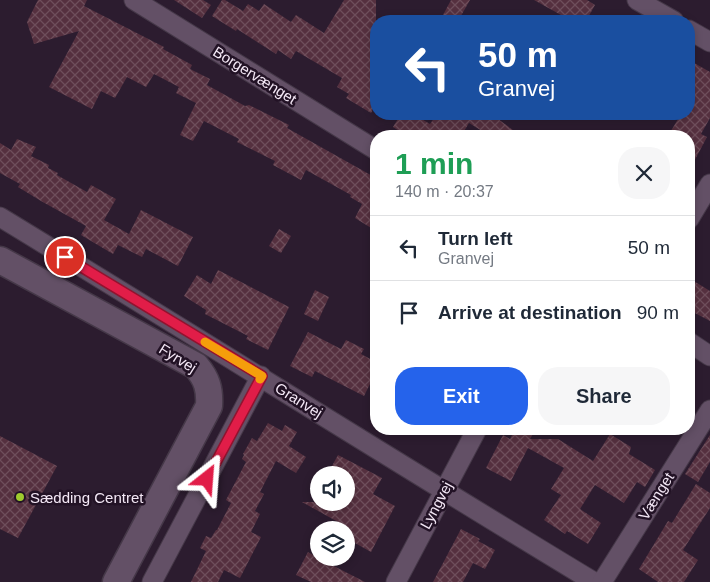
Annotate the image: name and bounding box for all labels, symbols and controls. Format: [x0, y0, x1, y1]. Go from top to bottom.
icon: left [395, 35, 460, 100]
text: 50 m [478, 35, 558, 74]
street label: Borgervænget [210, 43, 301, 108]
text: Granvej [478, 76, 555, 101]
text: 1 min [395, 147, 473, 180]
button: close [618, 147, 670, 199]
text: 140 m · 20:37 [395, 183, 494, 200]
text: Turn left [438, 228, 513, 249]
icon: left [395, 234, 423, 262]
pin [44, 236, 86, 278]
text: 50 m [628, 237, 670, 258]
icon: arrive [51, 243, 79, 271]
text: Granvej [438, 250, 494, 267]
icon: arrive [395, 299, 423, 327]
text: Arrive at destination [438, 302, 622, 323]
text: 90 m [637, 302, 679, 323]
street label: Fyrvej [156, 340, 200, 376]
button: Exit [395, 367, 528, 425]
button: Share [538, 367, 670, 425]
street label: Granvej [272, 379, 326, 421]
position arrow [180, 452, 232, 504]
map controls [310, 466, 355, 566]
button: sound [310, 466, 355, 511]
street label: Vænget [635, 469, 678, 523]
street label: Lyngvej [416, 478, 456, 532]
place label: Sædding Centret [30, 489, 144, 506]
marker: Sædding Centret [14, 491, 26, 503]
button: layers [310, 521, 355, 566]

